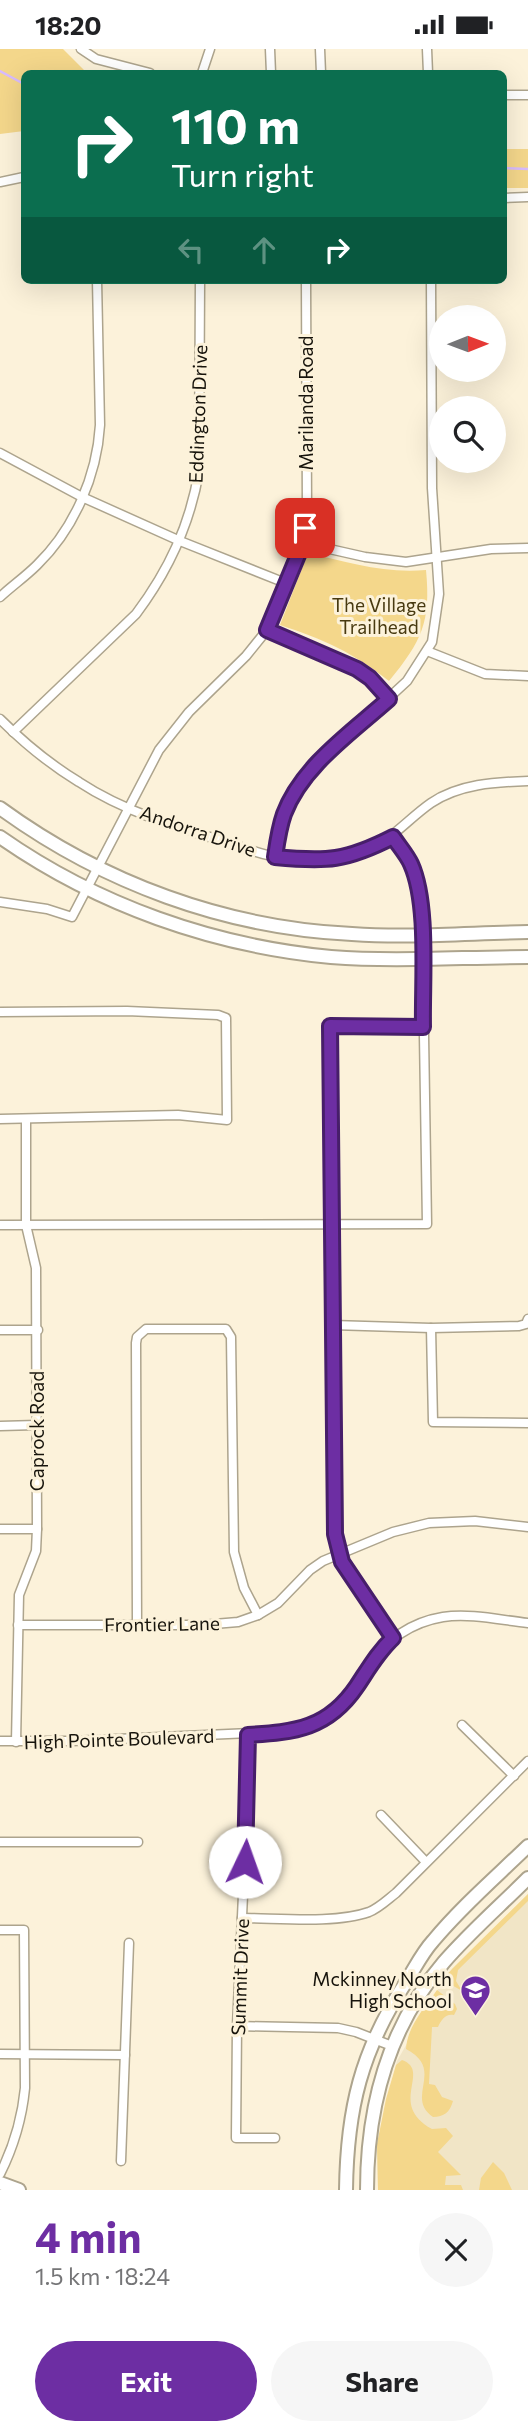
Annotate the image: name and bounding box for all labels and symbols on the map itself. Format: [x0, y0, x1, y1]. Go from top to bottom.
north arrow [429, 305, 506, 381]
street label: Marilanda Road [294, 336, 317, 470]
street label: Eddington Drive [184, 344, 211, 484]
pin [275, 498, 335, 558]
park label: The Village Trailhead [332, 593, 426, 638]
street label: Andorra Drive [137, 800, 259, 861]
street label: Caprock Road [25, 1371, 48, 1491]
street label: Frontier Lane [104, 1611, 220, 1636]
street label: High Pointe Boulevard [23, 1724, 215, 1753]
position arrow [208, 1825, 282, 1899]
street label: Summit Drive [226, 1918, 253, 2036]
place label: Mckinney North High School [312, 1967, 452, 2012]
school or university icon: Mckinney North High School [458, 1973, 492, 2017]

